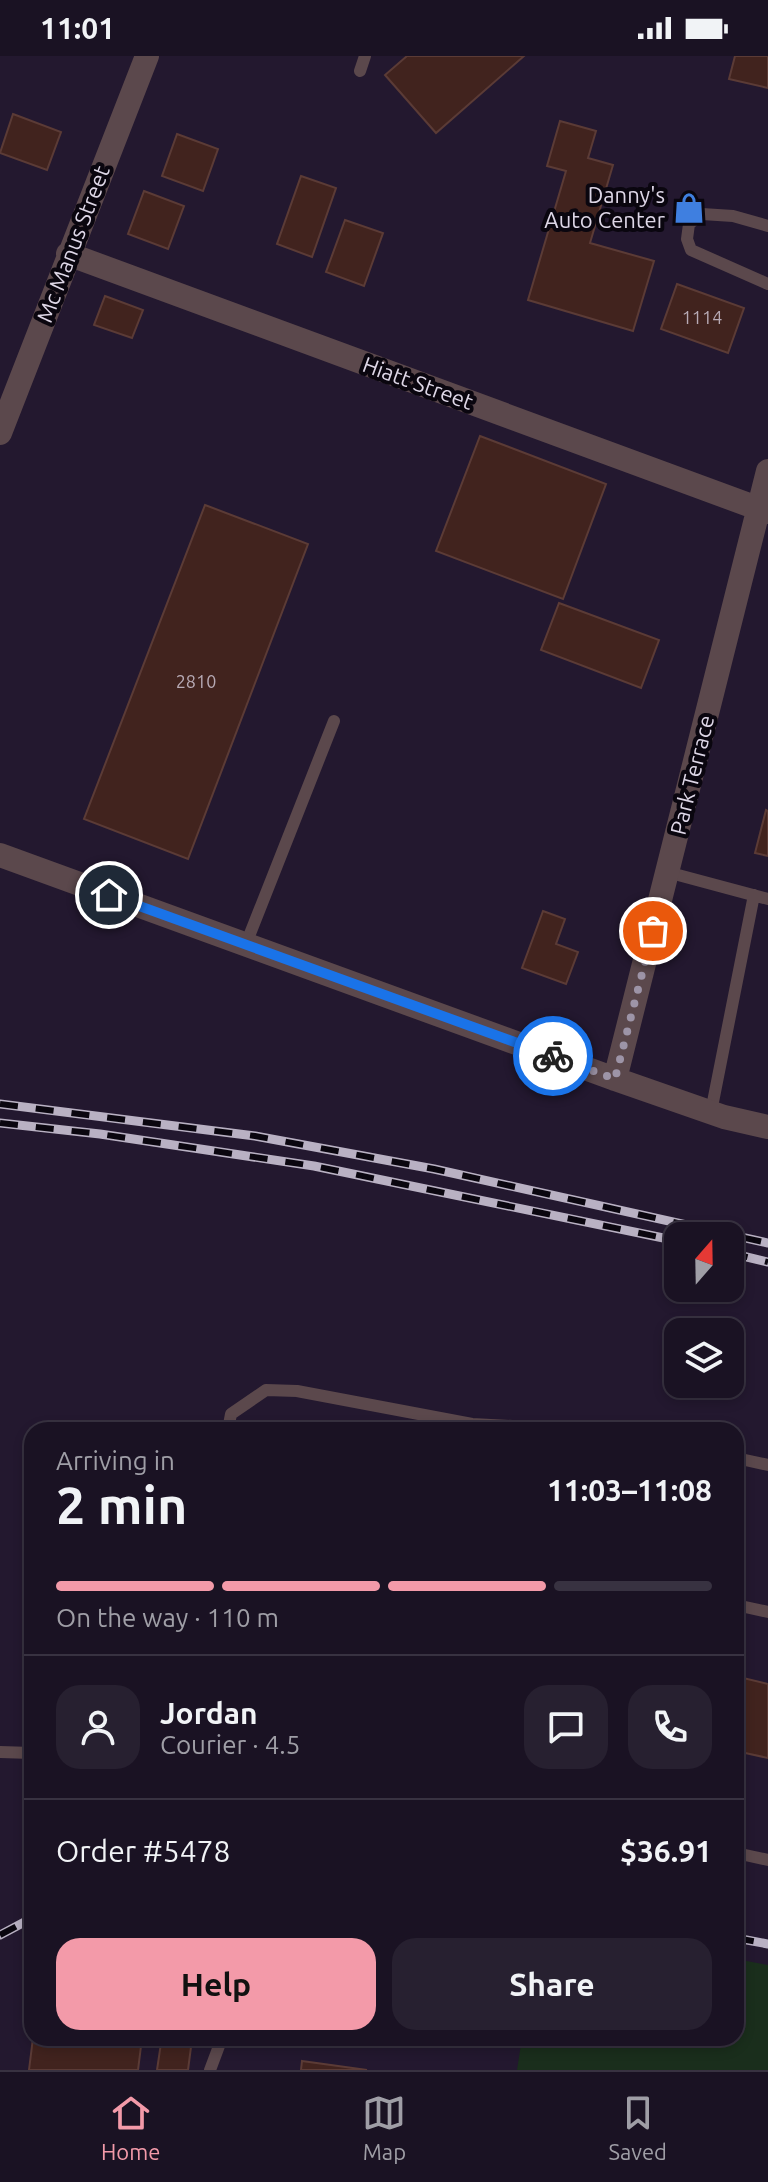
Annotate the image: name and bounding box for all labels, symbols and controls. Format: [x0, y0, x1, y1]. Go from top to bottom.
text: 11:01 [40, 11, 115, 45]
street label: Mc Manus Street [31, 162, 114, 326]
place label: Danny's Auto Center [544, 182, 666, 232]
shop icon: Danny's Auto Center [672, 191, 706, 225]
house number: 1114 [682, 307, 722, 327]
street label: Hiatt Street [360, 351, 477, 414]
house number: 2810 [176, 671, 216, 691]
street label: Park Terrace [665, 713, 718, 837]
pin [75, 861, 143, 929]
icon: home [87, 873, 131, 917]
pin [619, 897, 687, 965]
icon: bag [631, 909, 675, 953]
courier [513, 1016, 593, 1096]
icon: bike [531, 1034, 575, 1078]
north arrow [664, 1222, 744, 1302]
map controls [664, 1222, 744, 1398]
button: layers [664, 1318, 744, 1398]
text: Arriving in [56, 1446, 175, 1475]
text: 11:03–11:08 [547, 1473, 712, 1507]
text: 2 min [56, 1476, 187, 1534]
text: On the way · 110 m [56, 1603, 279, 1632]
button: person [56, 1685, 140, 1769]
button: chat [524, 1685, 608, 1769]
button: phone [628, 1685, 712, 1769]
text: Jordan [160, 1696, 258, 1730]
text: Courier · 4.5 [160, 1730, 300, 1759]
text: Order #5478 [56, 1834, 230, 1868]
text: $36.91 [620, 1834, 712, 1868]
button: Help [56, 1938, 376, 2030]
button: Share [392, 1938, 712, 2030]
tab: Home [101, 2091, 160, 2164]
tab: Map [362, 2091, 406, 2164]
tab: Saved [608, 2091, 667, 2164]

